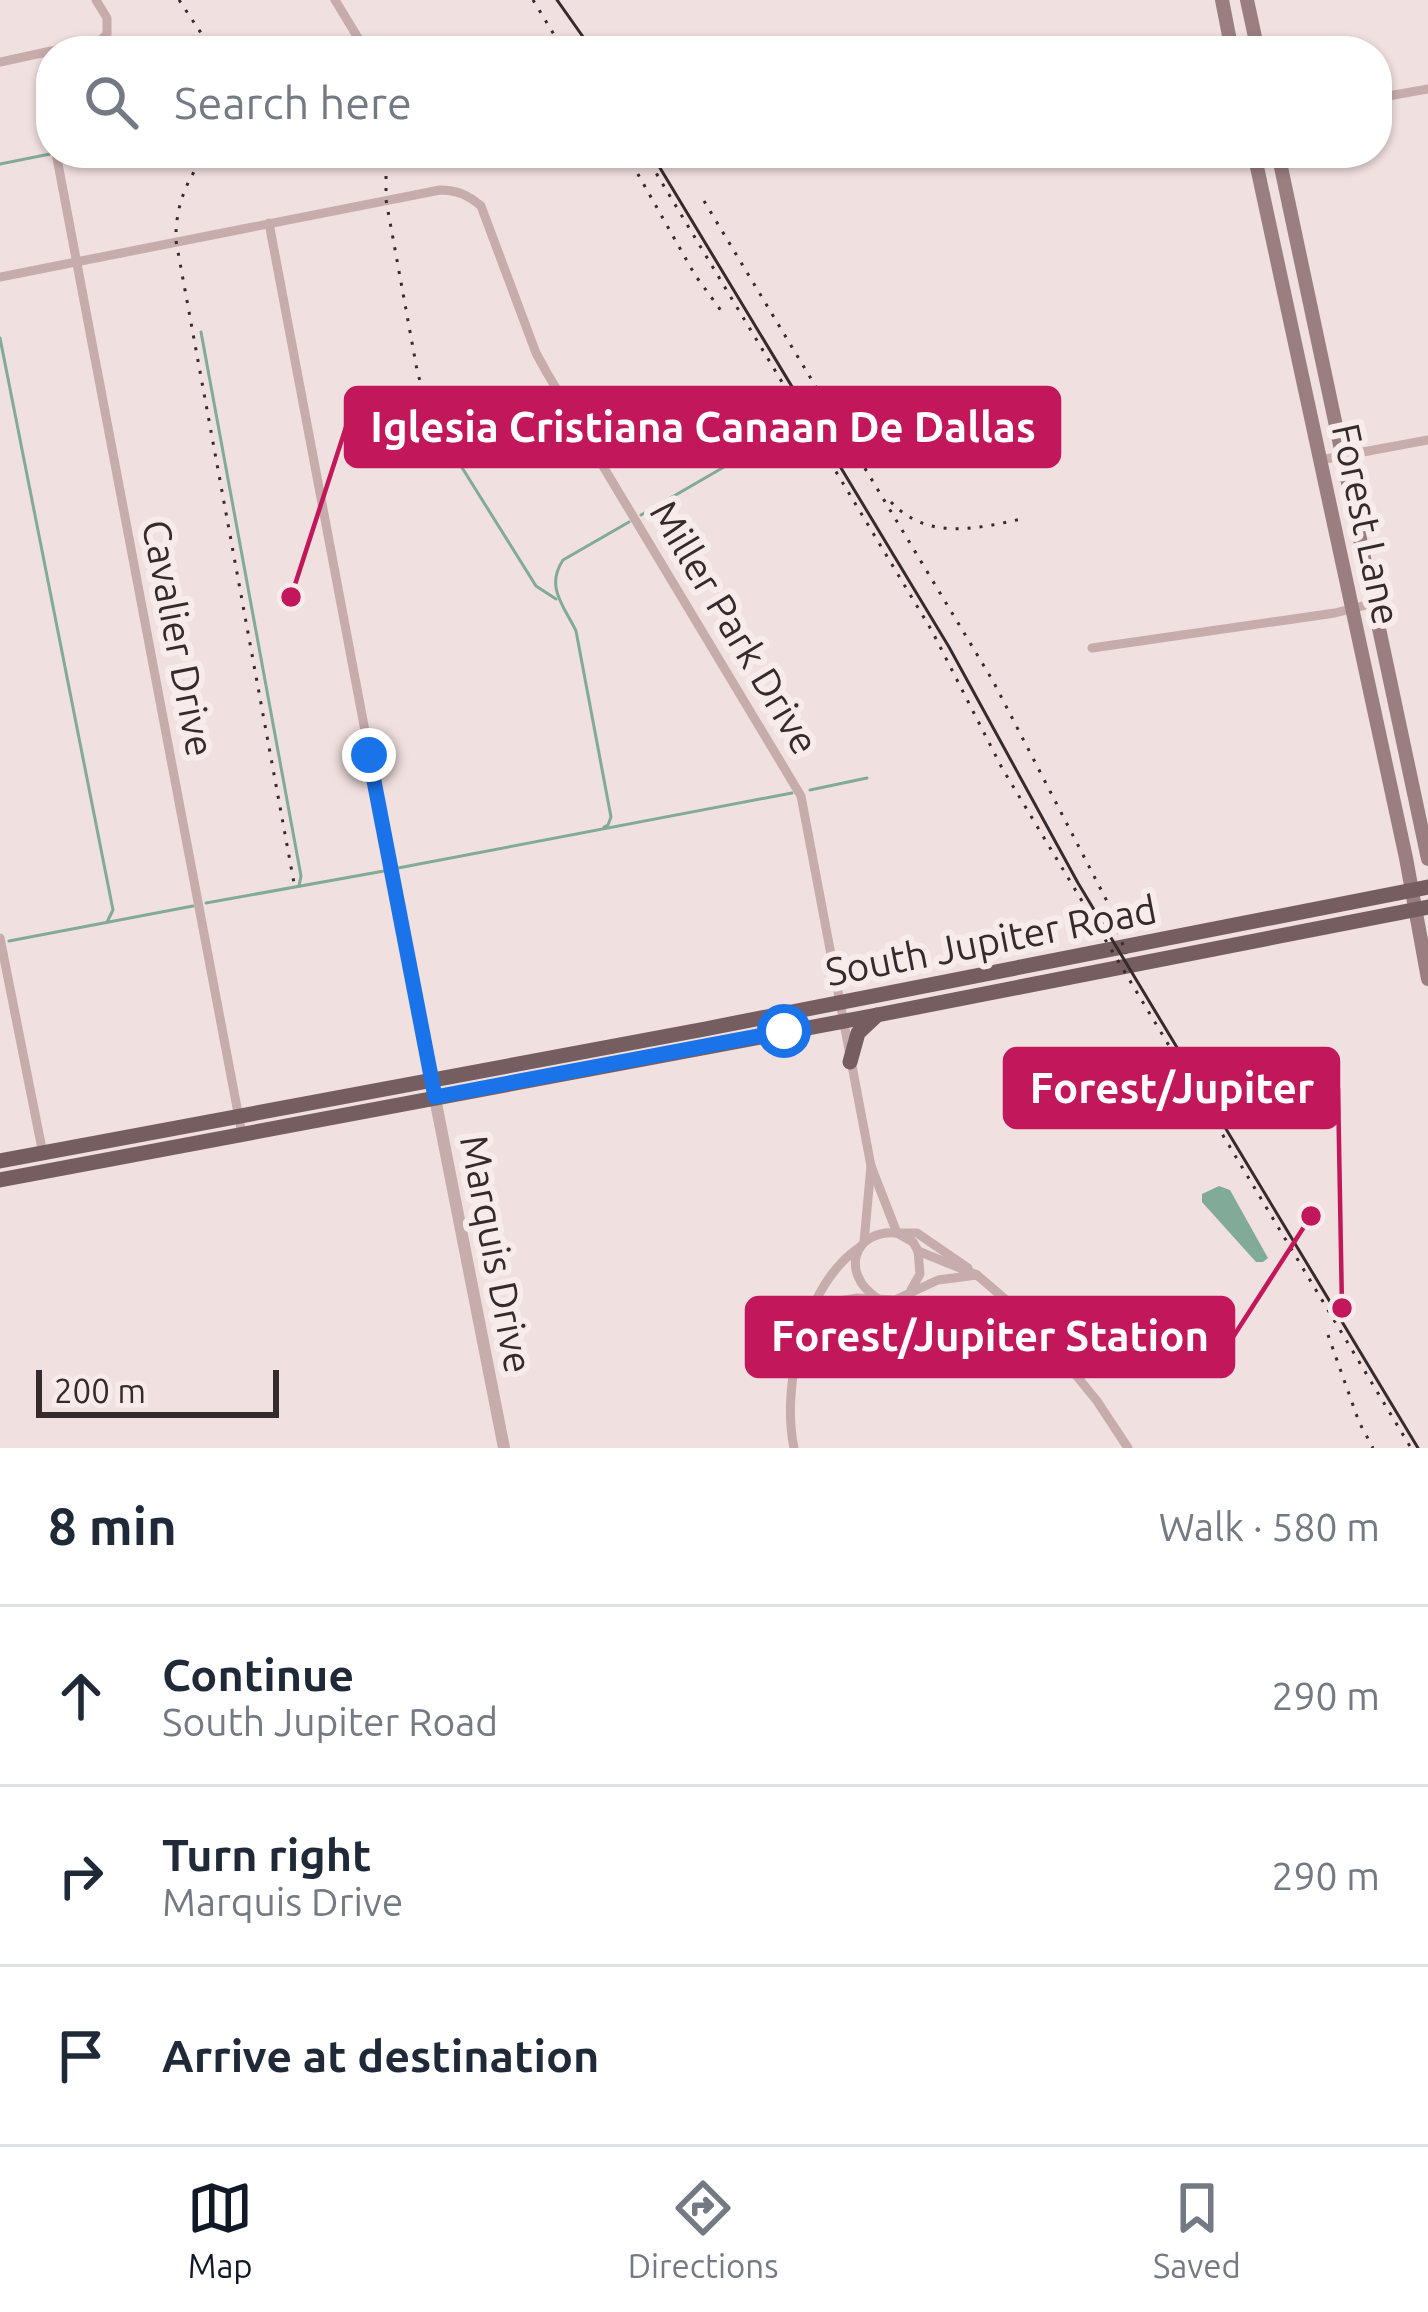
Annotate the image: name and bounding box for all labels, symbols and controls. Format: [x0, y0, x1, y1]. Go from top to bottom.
search box [36, 36, 1392, 168]
icon: search [78, 69, 144, 135]
text: Search here [174, 77, 412, 128]
callout: Iglesia Cristiana Canaan De Dallas [346, 388, 1059, 466]
text: Iglesia Cristiana Canaan De Dallas [370, 403, 1036, 450]
street label: Forest Lane [1325, 420, 1409, 628]
street label: Miller Park Drive [642, 493, 828, 761]
street label: Cavalier Drive [135, 516, 223, 760]
route end [342, 728, 396, 782]
street label: South Jupiter Road [822, 887, 1160, 993]
route start [757, 1004, 811, 1058]
callout: Forest/Jupiter [1005, 1049, 1338, 1127]
text: Forest/Jupiter [1030, 1064, 1314, 1111]
street label: Marquis Drive [453, 1131, 541, 1377]
callout: Forest/Jupiter Station [747, 1298, 1233, 1376]
text: Forest/Jupiter Station [771, 1312, 1209, 1359]
scale bar [36, 1364, 279, 1417]
text: 200 m [54, 1372, 146, 1409]
text: 8 min [48, 1497, 177, 1555]
text: Walk · 580 m [1159, 1505, 1380, 1548]
text: Continue [162, 1649, 354, 1700]
icon: ahead [48, 1663, 114, 1729]
text: 290 m [1271, 1674, 1380, 1717]
text: South Jupiter Road [162, 1700, 498, 1743]
text: Turn right [162, 1829, 371, 1880]
icon: right [48, 1843, 114, 1909]
text: 290 m [1271, 1854, 1380, 1897]
text: Marquis Drive [162, 1880, 403, 1923]
icon: arrive [48, 2023, 114, 2089]
text: Arrive at destination [162, 2030, 599, 2081]
tab: Map [187, 2175, 253, 2284]
tab: Directions [628, 2175, 778, 2284]
tab: Saved [1153, 2175, 1241, 2284]

